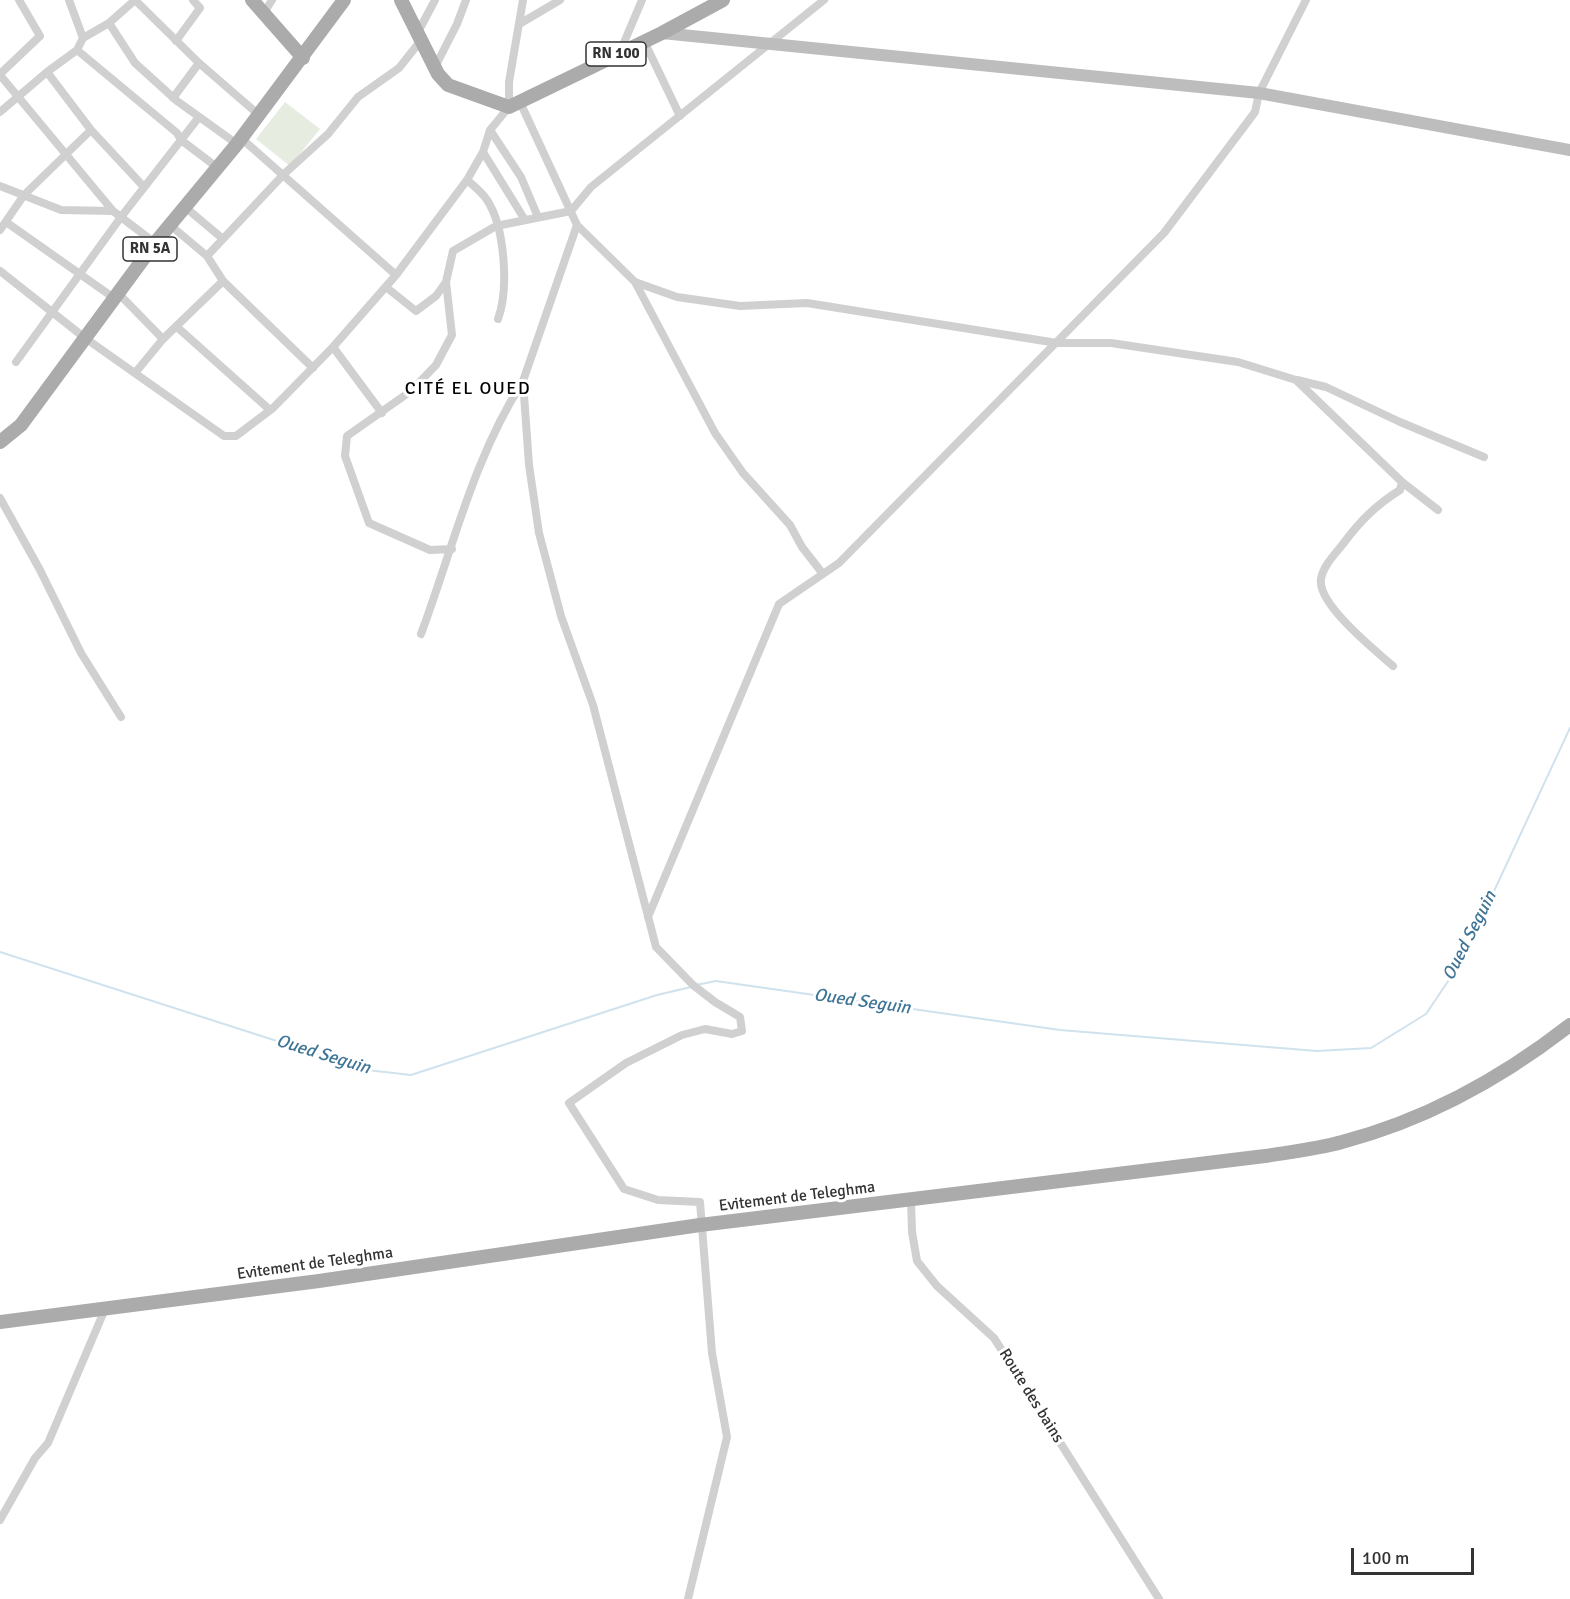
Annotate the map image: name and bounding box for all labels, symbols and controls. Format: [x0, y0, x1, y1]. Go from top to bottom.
road number: RN 100 [586, 42, 646, 66]
road number: RN 5A [123, 237, 177, 261]
district label: CITÉ EL OUED [405, 378, 531, 400]
water label: Oued Seguin [1438, 888, 1502, 984]
water label: Oued Seguin [812, 985, 912, 1019]
water label: Oued Seguin [273, 1030, 373, 1080]
street label: Evitement de Teleghma [718, 1178, 876, 1216]
street label: Evitement de Teleghma [236, 1244, 394, 1284]
street label: Route des bains [994, 1345, 1068, 1447]
scale bar [1354, 1536, 1477, 1574]
text: 100 m [1362, 1547, 1409, 1569]

